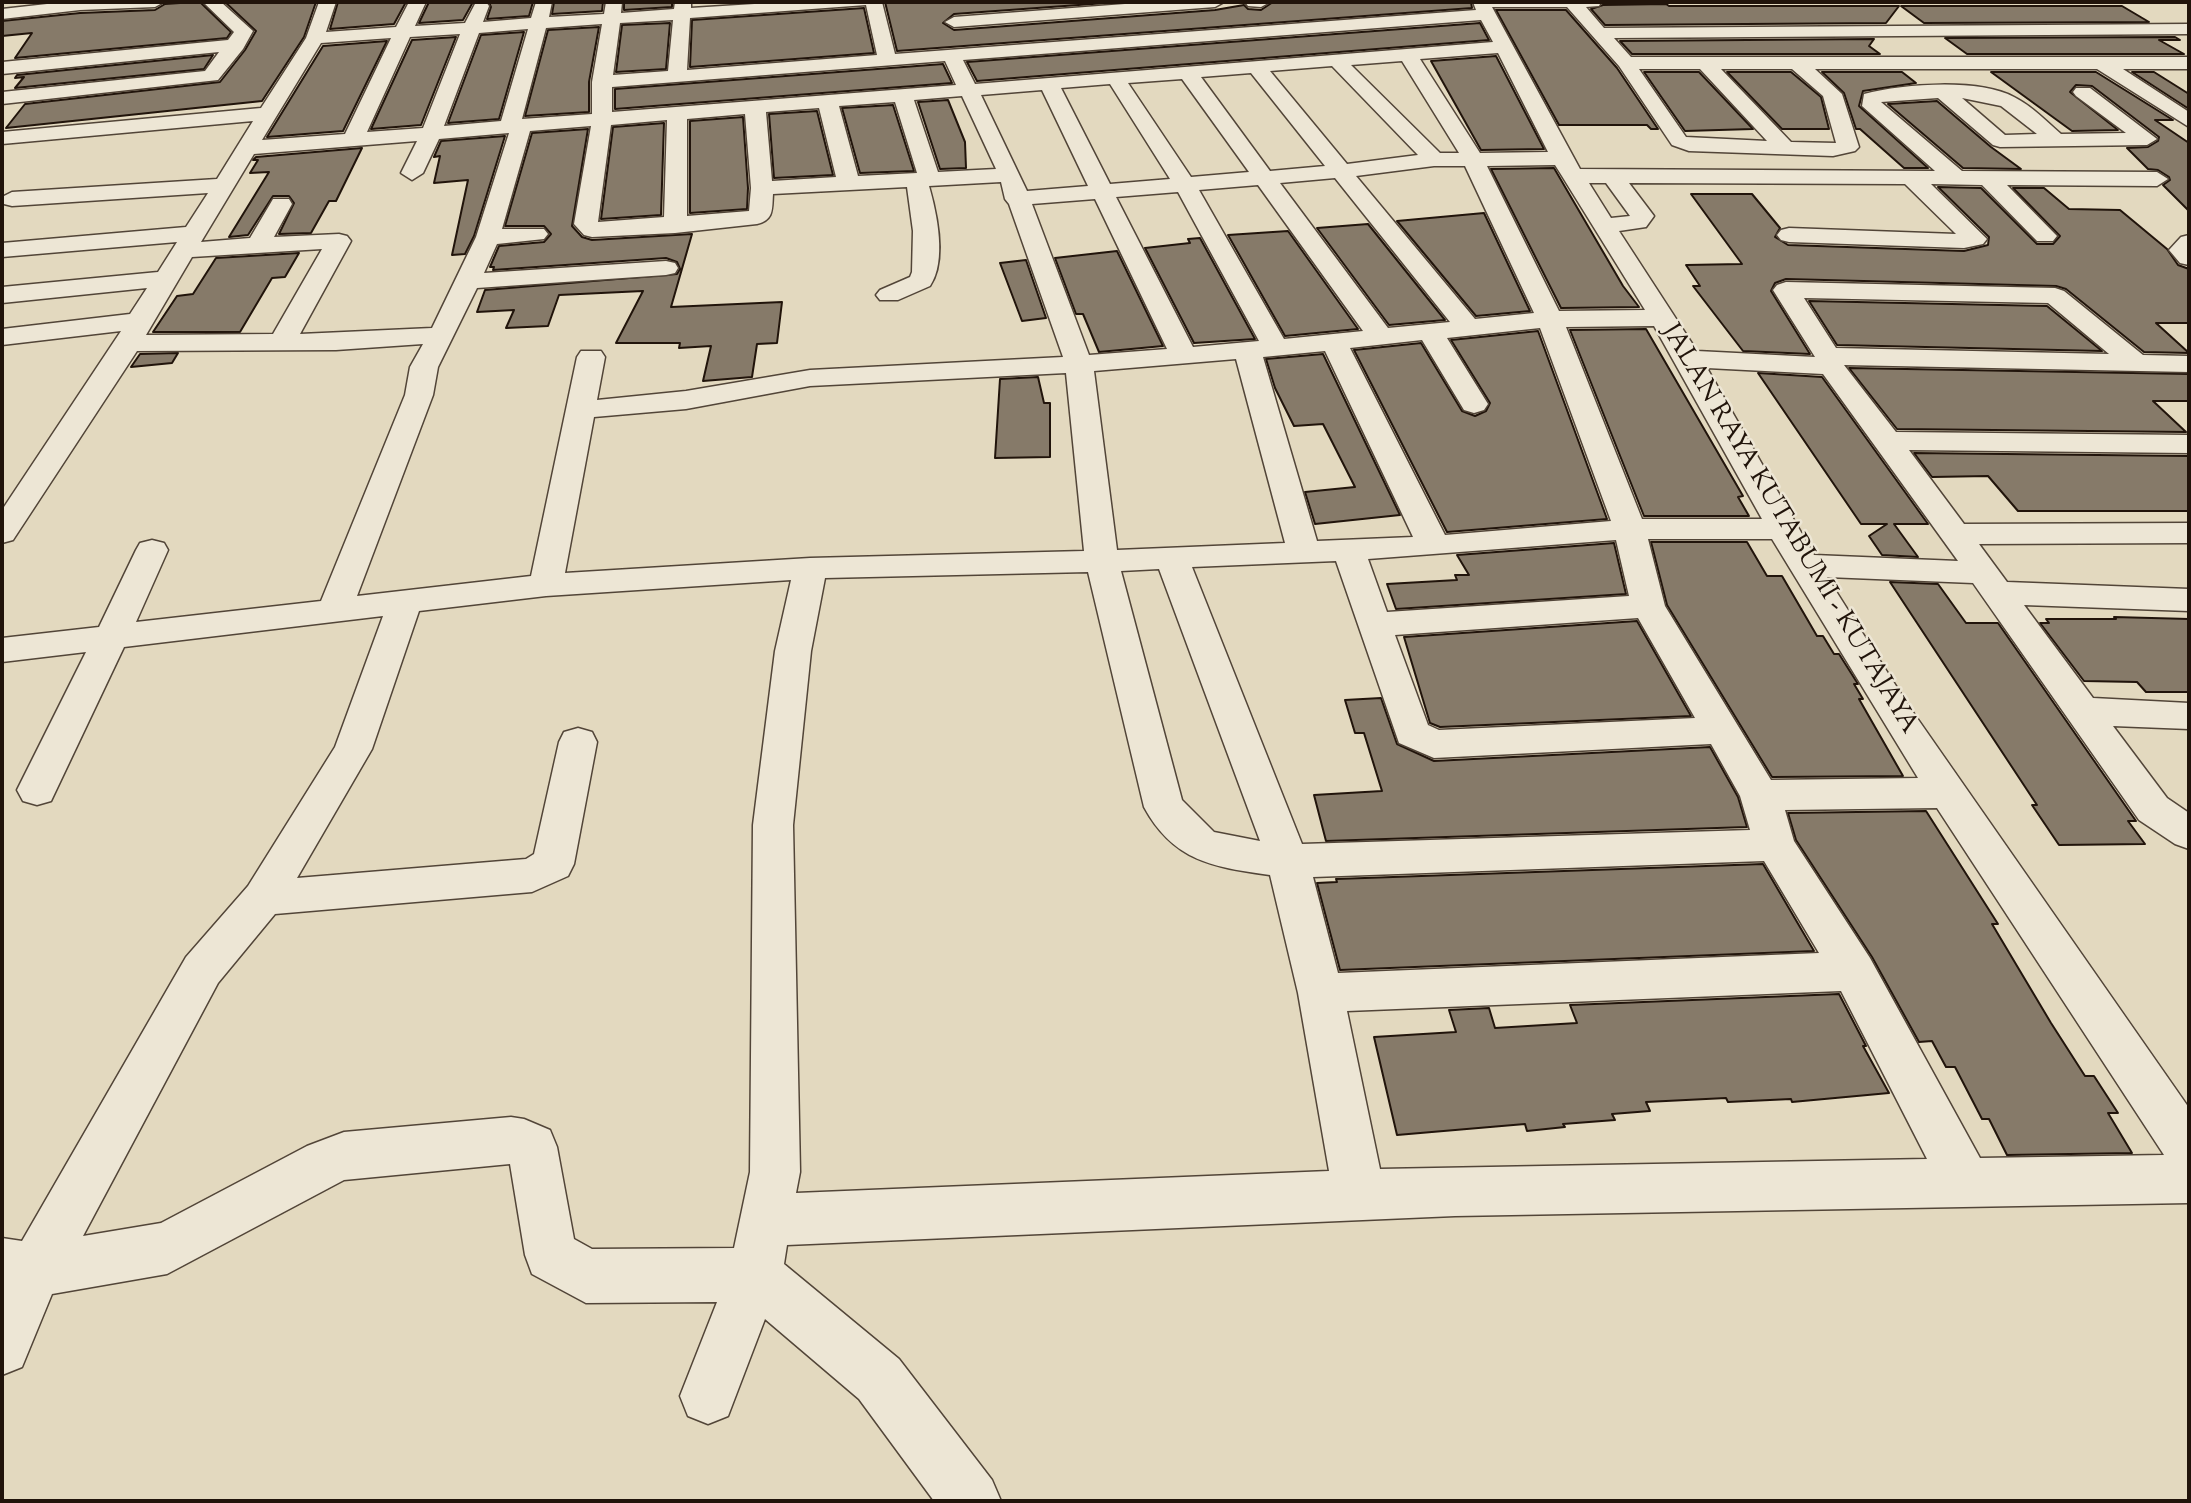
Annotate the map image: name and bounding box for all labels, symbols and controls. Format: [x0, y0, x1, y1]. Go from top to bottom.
street label: JALAN RAYA KUTABUMI - KUTAJAYA [1653, 319, 1923, 741]

